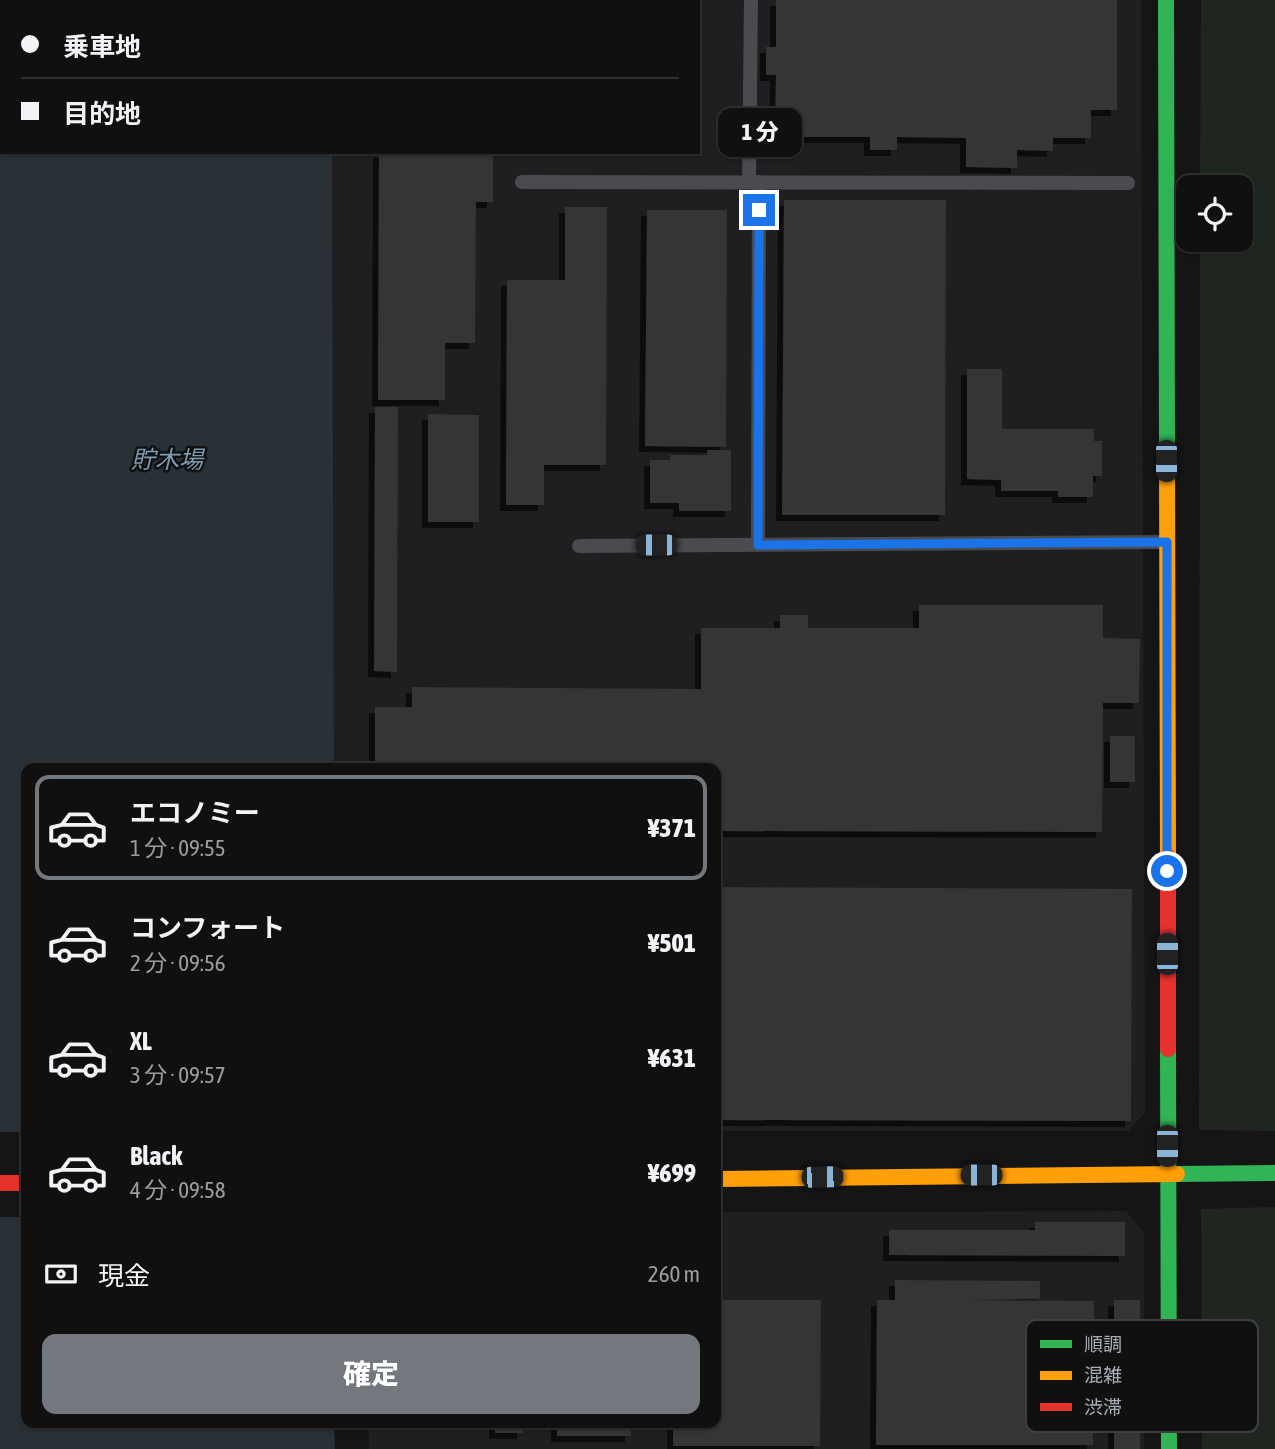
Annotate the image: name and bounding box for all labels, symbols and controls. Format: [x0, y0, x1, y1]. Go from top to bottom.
text: 乗車地 [63, 32, 141, 62]
text: 目的地 [63, 99, 141, 129]
callout: 1 分 [717, 108, 801, 158]
text: 1 分 [742, 119, 778, 145]
map controls [1176, 175, 1253, 252]
button: locate [1176, 175, 1253, 252]
route end [743, 194, 775, 226]
car [1156, 440, 1177, 482]
water label: 貯木場 [131, 446, 206, 473]
car [636, 535, 678, 556]
icon: car [46, 796, 109, 859]
text: エコノミー [130, 798, 260, 828]
text: ¥371 [648, 813, 696, 843]
text: 1 分 · 09:55 [130, 835, 226, 861]
route start [1151, 855, 1183, 887]
icon: car [46, 911, 109, 974]
text: コンフォート [130, 913, 285, 943]
text: ¥501 [648, 928, 696, 958]
car [1157, 933, 1178, 975]
text: 2 分 · 09:56 [130, 950, 226, 976]
icon: car [46, 1026, 109, 1089]
text: XL [130, 1026, 152, 1056]
text: ¥631 [648, 1043, 696, 1073]
text: 3 分 · 09:57 [130, 1062, 226, 1088]
car [1157, 1125, 1178, 1167]
icon: car [46, 1141, 109, 1204]
text: Black [130, 1141, 182, 1171]
text: ¥699 [648, 1158, 696, 1188]
car [961, 1165, 1003, 1186]
car [801, 1166, 844, 1188]
text: 4 分 · 09:58 [130, 1177, 226, 1203]
icon: cash [42, 1255, 80, 1293]
text: 現金 [98, 1261, 150, 1291]
text: 260 m [648, 1261, 700, 1287]
legend [1026, 1320, 1258, 1432]
text: 順調 [1084, 1333, 1122, 1355]
button: 確定 [42, 1334, 700, 1414]
text: 混雑 [1084, 1364, 1122, 1386]
text: 渋滞 [1084, 1396, 1122, 1418]

